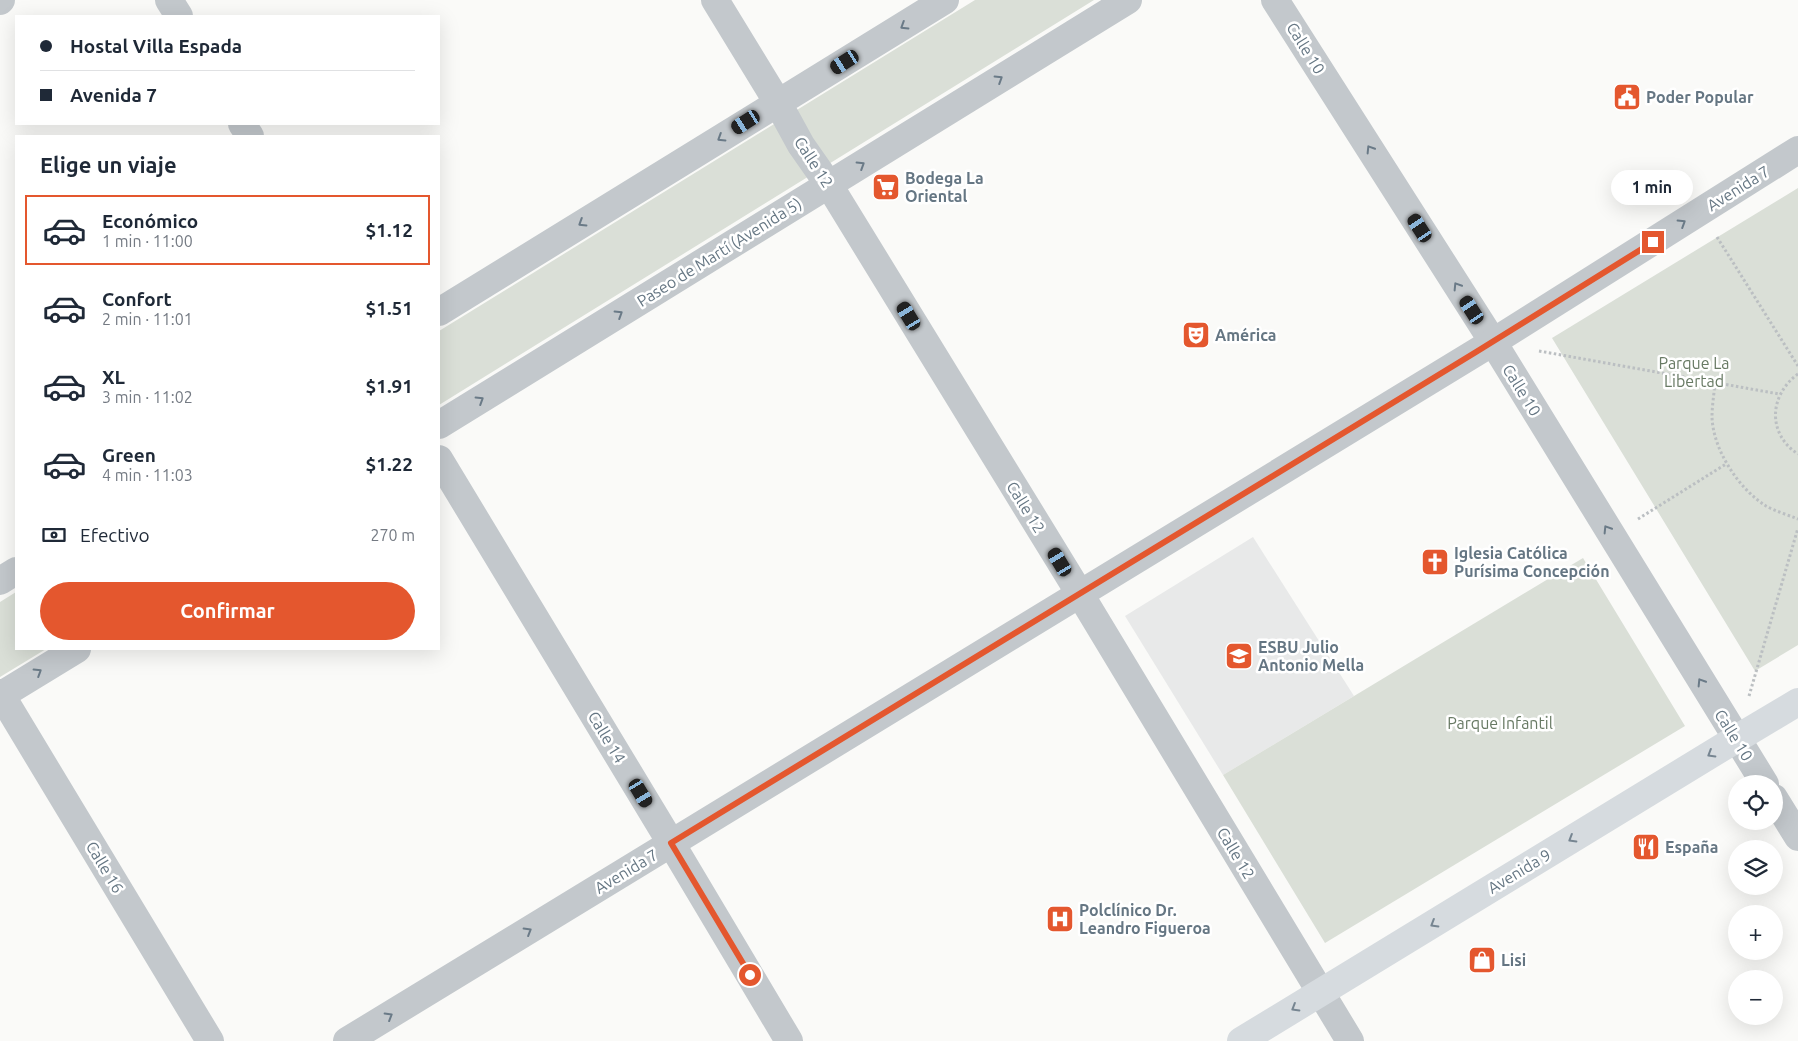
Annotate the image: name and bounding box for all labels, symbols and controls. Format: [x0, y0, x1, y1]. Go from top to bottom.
one-way arrow [900, 19, 909, 29]
street label: Calle 10 [1283, 19, 1329, 77]
text: Hostal Villa Espada [70, 35, 242, 57]
car [828, 48, 861, 76]
one-way arrow [994, 76, 1003, 86]
public building icon: Poder Popular [1612, 82, 1642, 112]
text: Avenida 7 [70, 84, 157, 106]
place label: Poder Popular [1646, 88, 1754, 106]
car [729, 108, 762, 136]
one-way arrow [717, 132, 726, 142]
street label: Calle 12 [791, 133, 837, 191]
one-way arrow [1367, 146, 1376, 155]
text: Elige un viaje [40, 152, 177, 177]
one-way arrow [856, 161, 865, 171]
street label: Avenida 7 [1704, 162, 1772, 214]
place label: Bodega La Oriental [905, 169, 984, 205]
callout: 1 min [1612, 170, 1694, 204]
supermarket icon: Bodega La Oriental [871, 172, 901, 202]
text: 1 min [1632, 178, 1672, 196]
street label: Paseo de Martí (Avenida 5) [633, 194, 805, 311]
icon: car [42, 208, 87, 253]
text: Económico [102, 210, 198, 232]
car [1405, 211, 1434, 245]
one-way arrow [579, 217, 588, 227]
text: $1.12 [365, 219, 413, 241]
one-way arrow [1677, 220, 1686, 230]
route end [1642, 231, 1664, 253]
text: 1 min · 11:00 [102, 232, 193, 250]
one-way arrow [1454, 283, 1463, 292]
icon: car [42, 286, 87, 331]
text: Confort [102, 288, 172, 310]
car [1457, 293, 1486, 327]
text: $1.51 [365, 297, 413, 319]
car [894, 299, 923, 333]
text: 2 min · 11:01 [102, 310, 193, 328]
one-way arrow [613, 311, 622, 321]
theatre icon: América [1181, 320, 1211, 350]
place label: América [1215, 326, 1277, 344]
park label: Parque La Libertad [1658, 354, 1730, 390]
street label: Calle 10 [1499, 361, 1545, 419]
icon: car [42, 364, 87, 409]
text: XL [102, 366, 125, 388]
text: $1.91 [365, 375, 413, 397]
text: 3 min · 11:02 [102, 388, 193, 406]
one-way arrow [475, 396, 484, 406]
icon: car [42, 442, 87, 487]
text: Green [102, 444, 156, 466]
text: $1.22 [365, 453, 413, 475]
text: 4 min · 11:03 [102, 466, 193, 484]
street label: Calle 12 [1003, 478, 1049, 536]
icon: cash [40, 521, 68, 549]
text: Efectivo [80, 524, 150, 546]
one-way arrow [1604, 525, 1614, 534]
text: 270 m [370, 526, 415, 544]
place label: Iglesia Católica Purísima Concepción [1454, 544, 1610, 580]
car [1045, 545, 1074, 579]
church icon: Iglesia Católica Purísima Concepción [1420, 547, 1450, 577]
button: Confirmar [40, 582, 415, 640]
place label: ESBU Julio Antonio Mella [1258, 638, 1364, 674]
school or university icon: ESBU Julio Antonio Mella [1224, 641, 1254, 671]
one-way arrow [33, 669, 42, 679]
one-way arrow [1698, 679, 1708, 688]
street label: Calle 10 [1711, 706, 1757, 764]
street label: Calle 14 [585, 708, 629, 766]
park label: Parque Infantil [1447, 714, 1553, 732]
one-way arrow [1707, 748, 1716, 757]
map controls [1728, 775, 1783, 1025]
button: locate [1728, 775, 1783, 830]
car [626, 776, 655, 810]
street label: Calle 12 [1214, 824, 1258, 882]
one-way arrow [1569, 832, 1578, 842]
restaurant icon: España [1631, 832, 1661, 862]
street label: Calle 16 [83, 838, 127, 896]
place label: España [1665, 838, 1718, 856]
button: layers [1728, 840, 1783, 895]
street label: Avenida 7 [591, 845, 661, 897]
street label: Avenida 9 [1484, 845, 1554, 897]
place label: Polclínico Dr. Leandro Figueroa [1079, 901, 1211, 937]
hospital icon: Polclínico Dr. Leandro Figueroa [1045, 904, 1075, 934]
button: + [1728, 905, 1783, 960]
one-way arrow [1430, 917, 1439, 927]
one-way arrow [522, 928, 531, 938]
shop icon: Lisi [1467, 945, 1497, 975]
place label: Lisi [1501, 951, 1526, 969]
route start [739, 964, 761, 986]
button: − [1728, 970, 1783, 1025]
one-way arrow [1292, 1002, 1301, 1012]
one-way arrow [383, 1012, 392, 1022]

